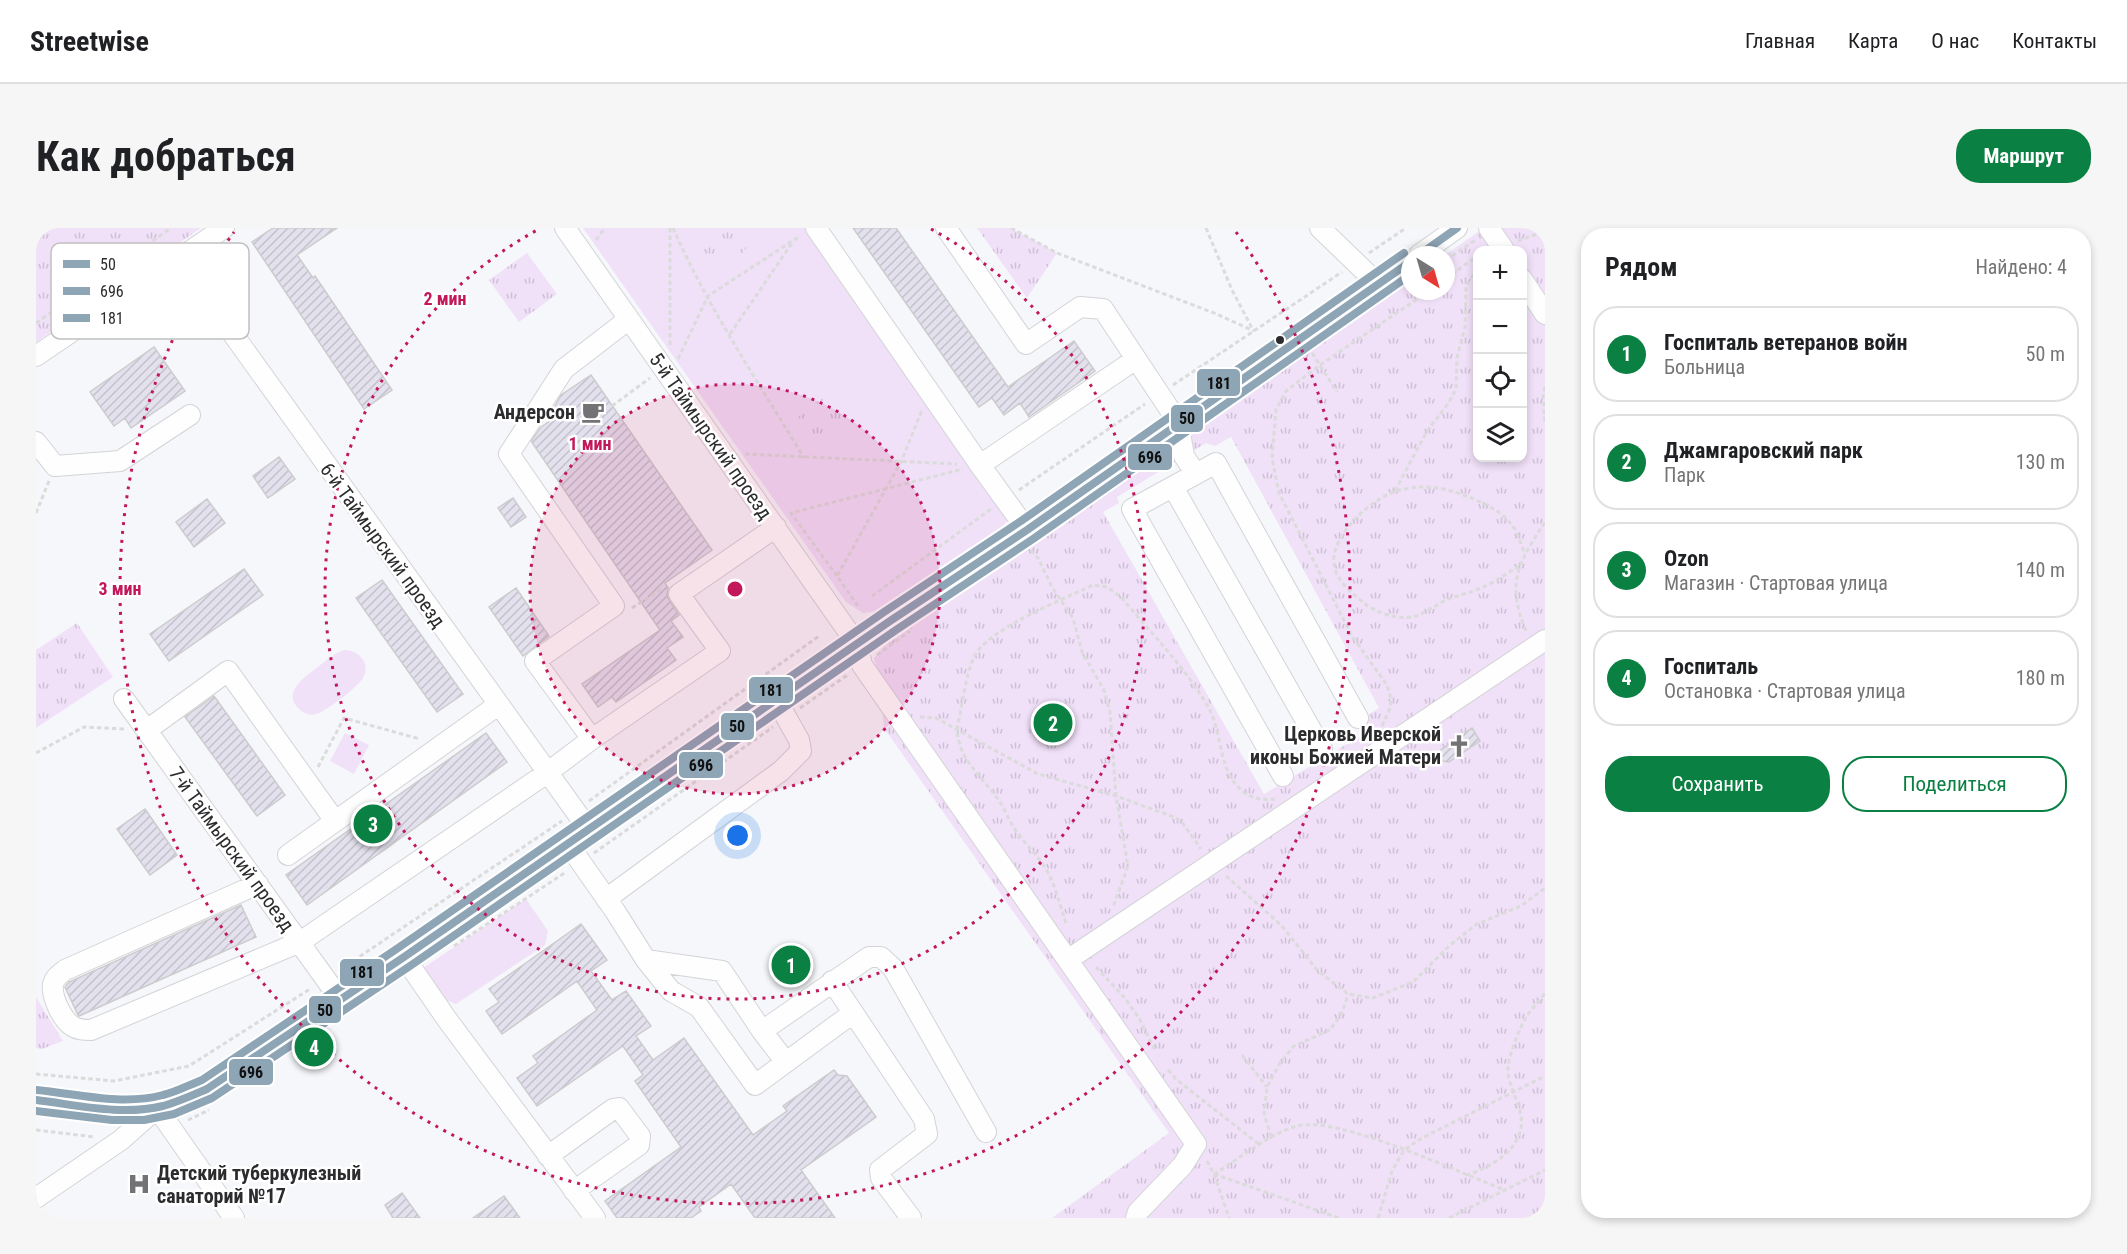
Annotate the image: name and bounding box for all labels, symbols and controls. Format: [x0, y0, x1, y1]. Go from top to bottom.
text: Streetwise [30, 25, 149, 58]
text: Главная [1745, 29, 1815, 53]
text: Карта [1848, 29, 1898, 53]
text: О нас [1931, 29, 1979, 53]
text: Контакты [2012, 29, 2097, 53]
button: Маршрут [1956, 129, 2091, 183]
text: Как добраться [36, 132, 296, 181]
legend [51, 243, 249, 339]
north arrow [1401, 246, 1455, 300]
map controls [1473, 246, 1527, 462]
button: + [1473, 246, 1527, 300]
text: Рядом [1605, 252, 1677, 282]
text: 50 [100, 255, 116, 274]
text: Найдено: 4 [1975, 255, 2067, 279]
text: 696 [100, 282, 124, 301]
text: 2 мин [423, 288, 467, 309]
button: − [1473, 300, 1527, 354]
text: 181 [100, 309, 124, 328]
text: Госпиталь ветеранов войн [1664, 330, 1908, 355]
unlabelled marker [1274, 334, 1286, 346]
text: 1 [1621, 342, 1632, 366]
text: 50 m [2026, 342, 2065, 366]
street label: 5-й Таймырский проезд [644, 348, 778, 524]
button: locate [1473, 354, 1527, 408]
text: Больница [1664, 355, 1745, 379]
line badge: 181 [1196, 368, 1241, 397]
text: 181 [1207, 374, 1231, 393]
cafe icon: Андерсон [580, 399, 606, 425]
place label: Андерсон [494, 400, 575, 424]
line badge: 50 [1170, 404, 1204, 433]
button: layers [1473, 408, 1527, 462]
text: 50 [1179, 409, 1195, 428]
text: 1 мин [568, 433, 612, 454]
text: Джамгаровский парк [1664, 438, 1863, 463]
line badge: 696 [1127, 443, 1173, 471]
text: 696 [1138, 448, 1162, 467]
text: 2 [1621, 450, 1632, 474]
text: 130 m [2016, 450, 2065, 474]
street label: 6-й Таймырский проезд [315, 458, 451, 632]
text: Парк [1664, 463, 1705, 487]
text: Ozon [1664, 546, 1709, 571]
text: 3 [1621, 558, 1632, 582]
text: 140 m [2016, 558, 2065, 582]
text: Магазин · Стартовая улица [1664, 571, 1888, 595]
text: 3 мин [98, 578, 142, 599]
centre of rings [725, 579, 745, 599]
text: Госпиталь [1664, 654, 1758, 679]
text: 4 [1621, 666, 1632, 690]
text: 180 m [2016, 666, 2065, 690]
line badge: 181 [748, 676, 794, 704]
text: Остановка · Стартовая улица [1664, 679, 1905, 703]
text: 181 [759, 681, 783, 700]
pin: 2 [1034, 700, 1072, 746]
line badge: 50 [720, 712, 755, 741]
text: 50 [729, 717, 745, 736]
place label: Церковь Иверской иконы Божией Матери [1250, 722, 1441, 769]
church icon: Церковь Иверской иконы Божией Матери [1446, 733, 1472, 759]
line badge: 696 [678, 751, 724, 779]
text: 696 [689, 756, 713, 775]
button: Сохранить [1605, 756, 1830, 812]
button: Поделиться [1842, 756, 2067, 812]
street label: 7-й Таймырский проезд [164, 762, 300, 936]
pin: 3 [354, 802, 392, 846]
your location [723, 821, 752, 850]
pin: 1 [772, 942, 810, 988]
line badge: 181 [339, 958, 385, 987]
text: 181 [350, 963, 374, 982]
line badge: 50 [308, 995, 342, 1024]
text: 50 [317, 1001, 333, 1020]
pin: 4 [294, 1024, 334, 1070]
line badge: 696 [228, 1058, 274, 1086]
text: 696 [239, 1063, 263, 1082]
place label: Детский туберкулезный санаторий №17 [157, 1161, 361, 1208]
hospital icon: Детский туберкулезный санаторий №17 [126, 1171, 152, 1197]

